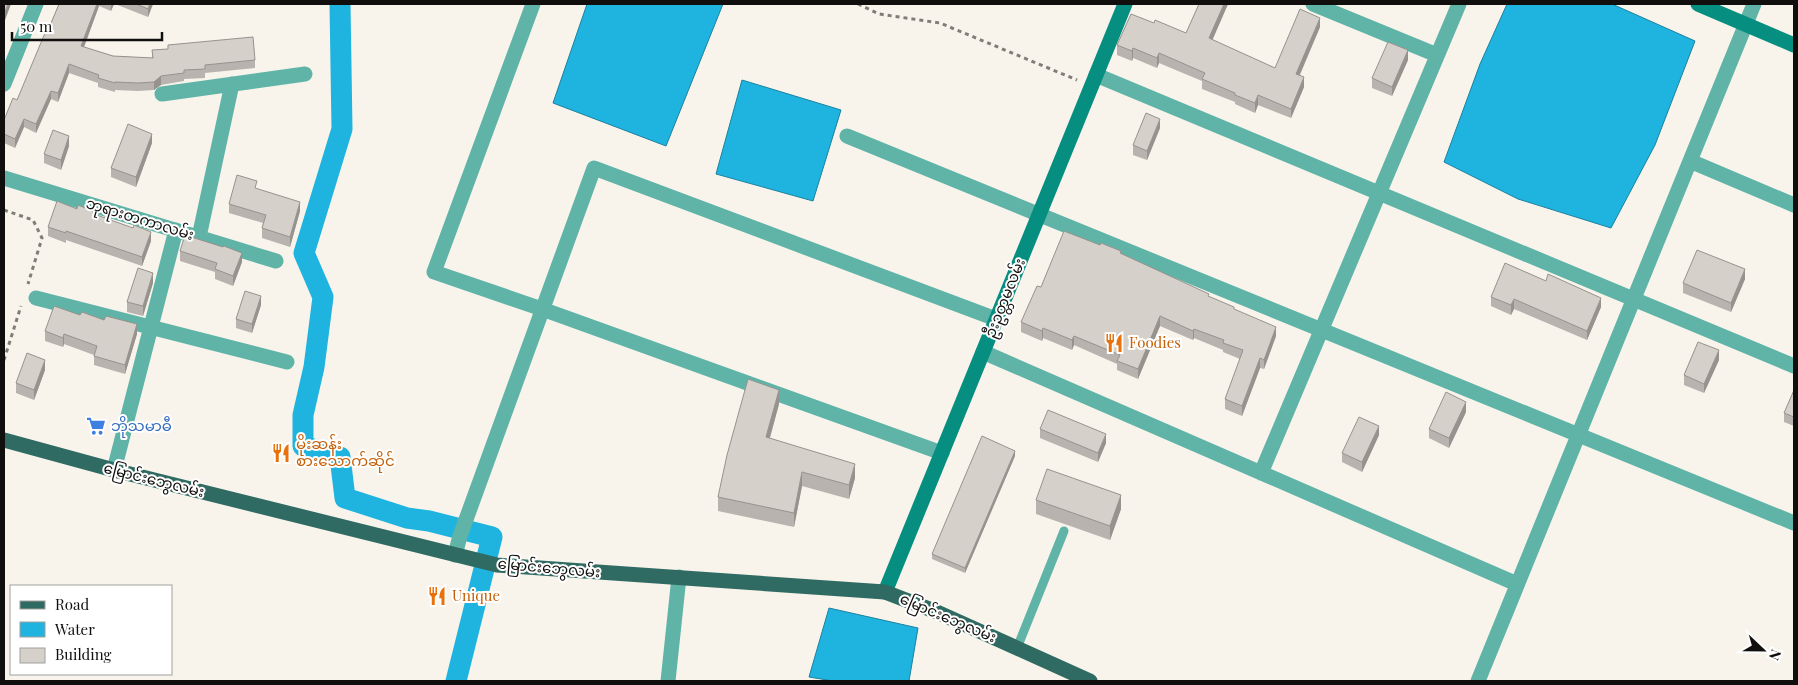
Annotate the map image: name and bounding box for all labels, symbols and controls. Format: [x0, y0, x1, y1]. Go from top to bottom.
scale bar [12, 10, 162, 42]
text: 50 m [20, 16, 53, 36]
street label: ဘုရားတကာလမ်း [83, 192, 197, 247]
street label: ဦးဥတ္တမလမ်း [979, 255, 1032, 342]
restaurant icon: Foodies [1103, 332, 1125, 354]
place label: Foodies [1129, 332, 1181, 352]
supermarket icon: ဘိုသမာဓီ [85, 415, 107, 437]
place label: ဘိုသမာဓီ [111, 415, 172, 438]
place label: မိုးဆန်း စားသောက်ဆိုင် [296, 433, 395, 473]
restaurant icon: မိုးဆန်း စားသောက်ဆိုင် [270, 442, 292, 464]
street label: မြောင်းဘွေလမ်း [101, 457, 207, 504]
street label: မြောင်းဘွေလမ်း [497, 553, 601, 584]
legend [10, 585, 172, 675]
restaurant icon: Unique [426, 585, 448, 607]
place label: Unique [452, 585, 500, 605]
street label: မြောင်းဘွေလမ်း [896, 588, 1000, 649]
text: Road [55, 594, 89, 614]
text: Water [54, 619, 95, 639]
north arrow [1738, 625, 1788, 675]
text: Building [55, 644, 112, 664]
text: N [1765, 647, 1786, 663]

